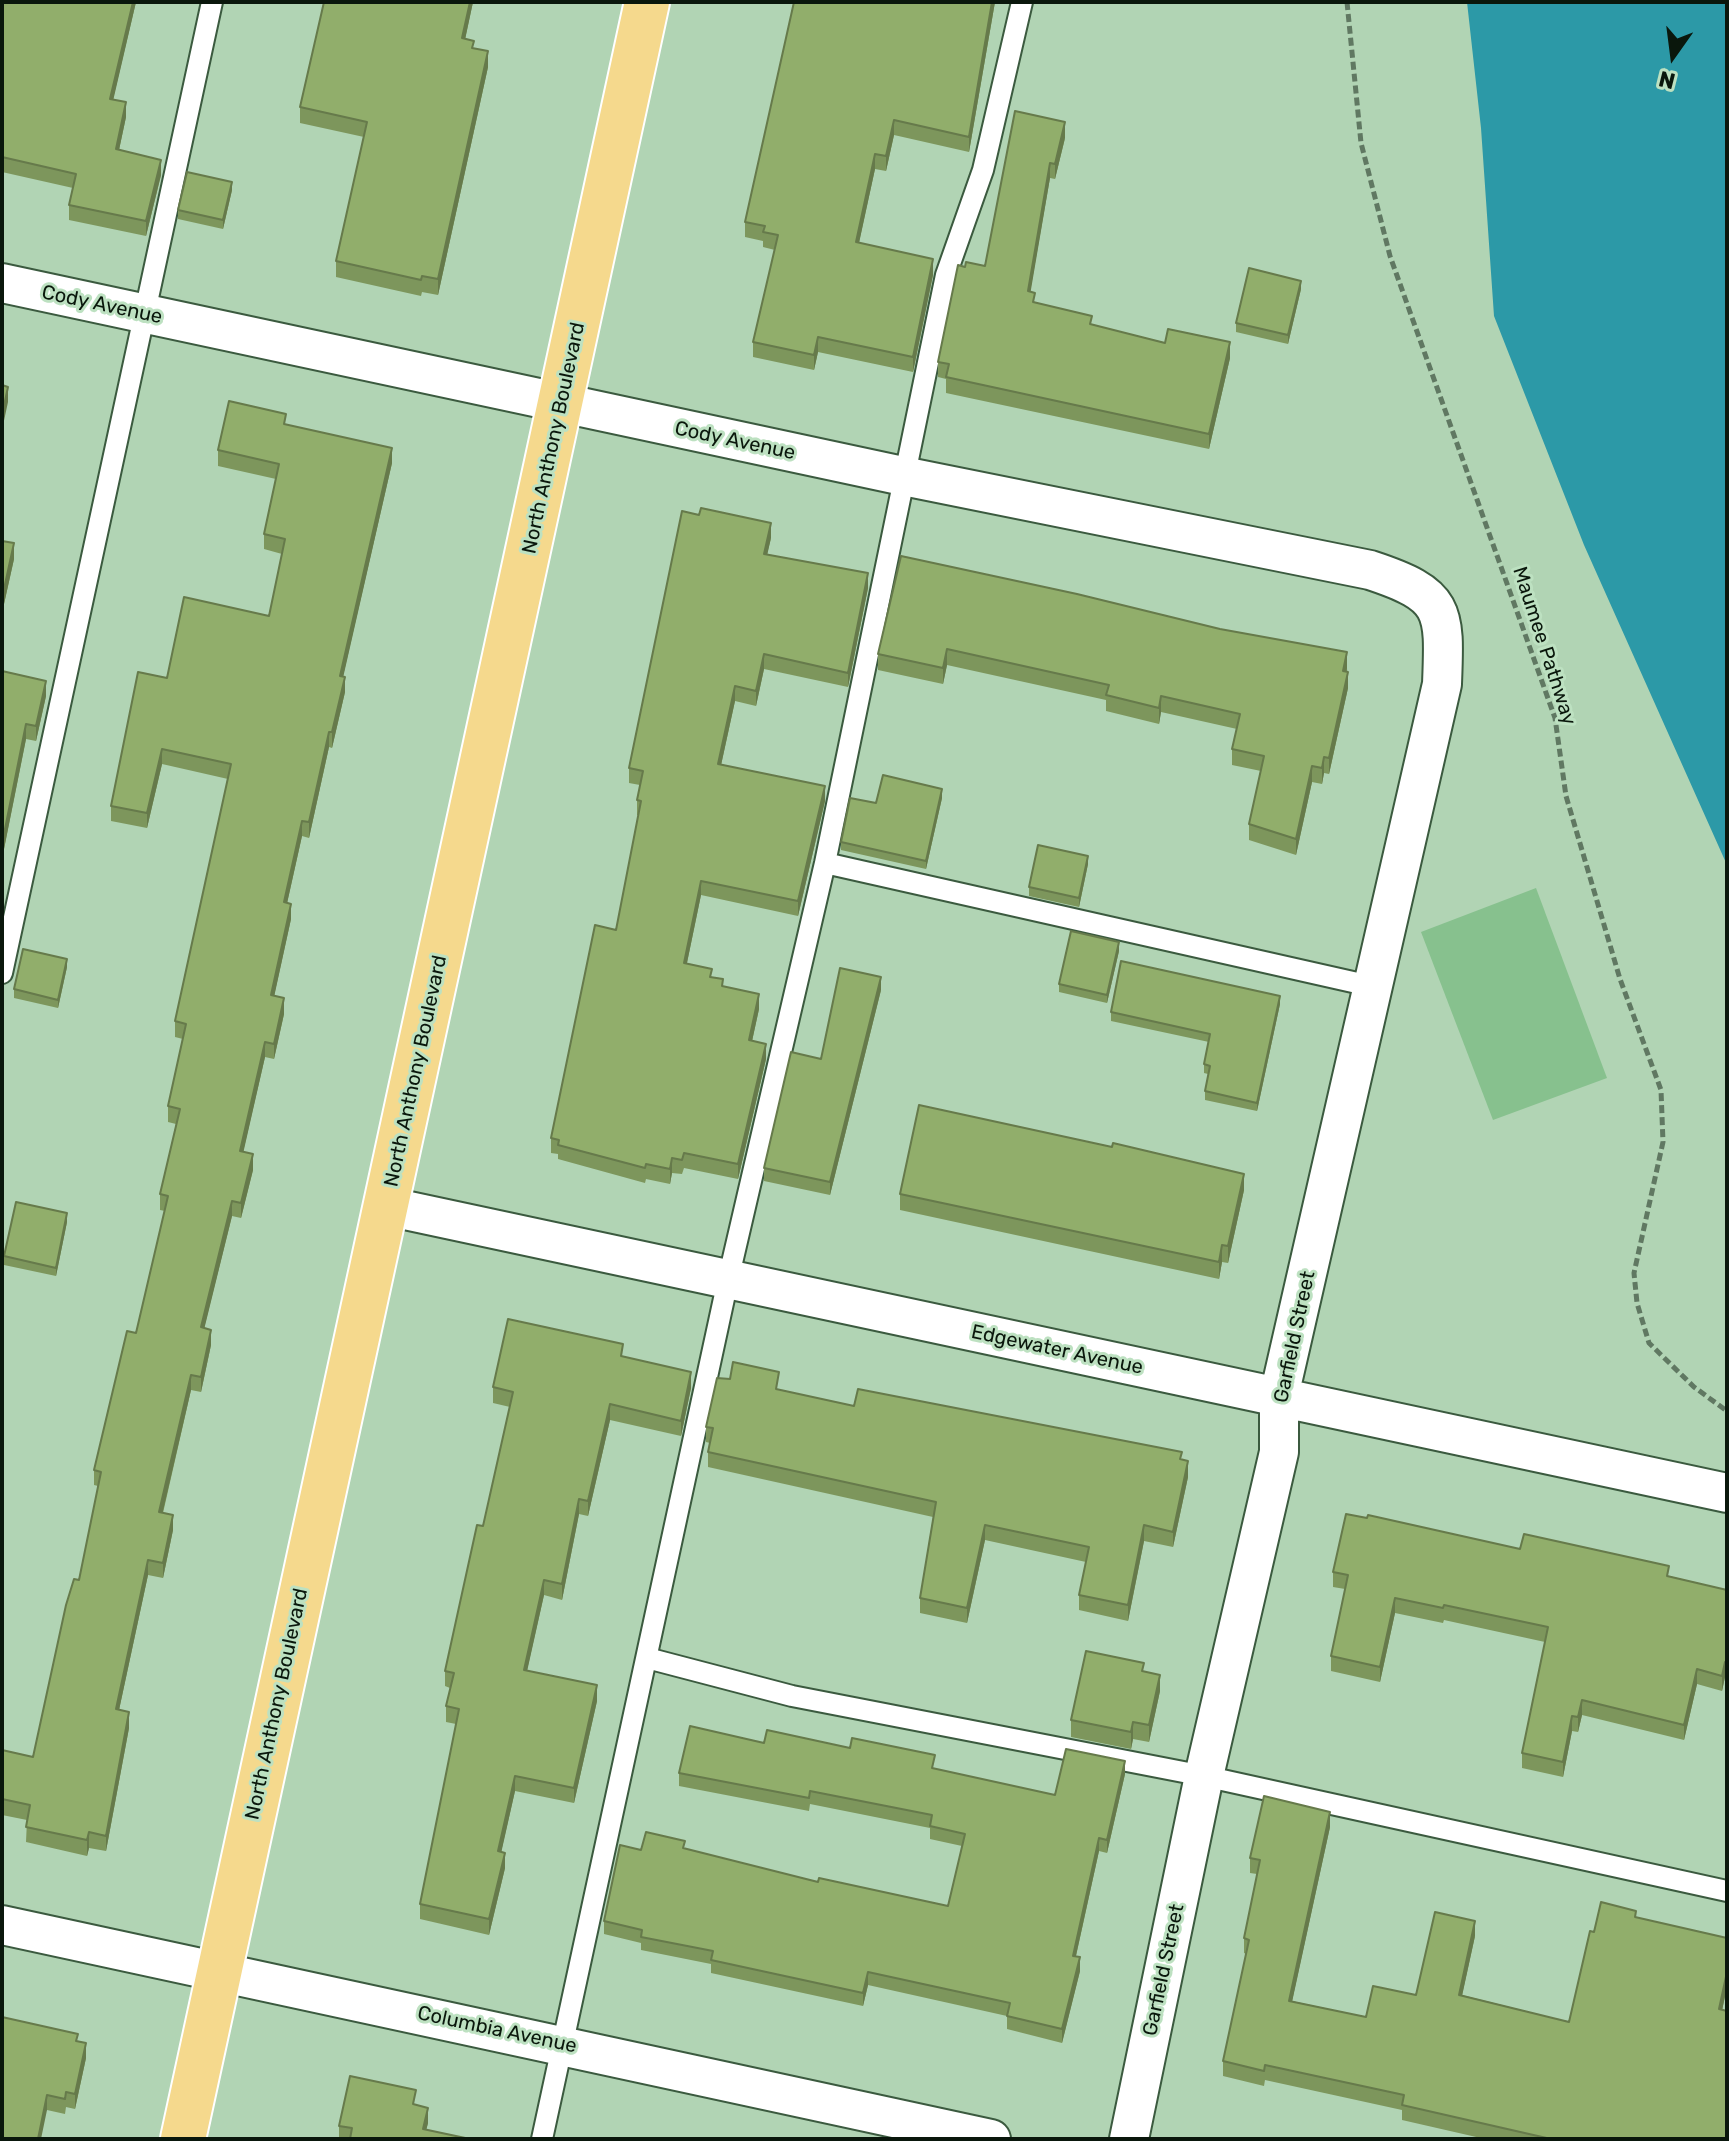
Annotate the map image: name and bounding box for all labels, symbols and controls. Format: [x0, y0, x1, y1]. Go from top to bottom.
north arrow [1633, 16, 1713, 96]
text: N [1656, 65, 1678, 95]
street label: Cody Avenue [40, 281, 164, 329]
street label: North Anthony Boulevard [518, 320, 590, 556]
street label: Cody Avenue [673, 417, 797, 465]
street label: Maumee Pathway [1507, 564, 1581, 728]
street label: North Anthony Boulevard [380, 953, 452, 1189]
street label: Garfield Street [1269, 1269, 1321, 1405]
street label: Edgewater Avenue [969, 1320, 1145, 1380]
street label: North Anthony Boulevard [241, 1586, 313, 1822]
street label: Garfield Street [1138, 1902, 1190, 2038]
street label: Columbia Avenue [415, 2001, 579, 2059]

